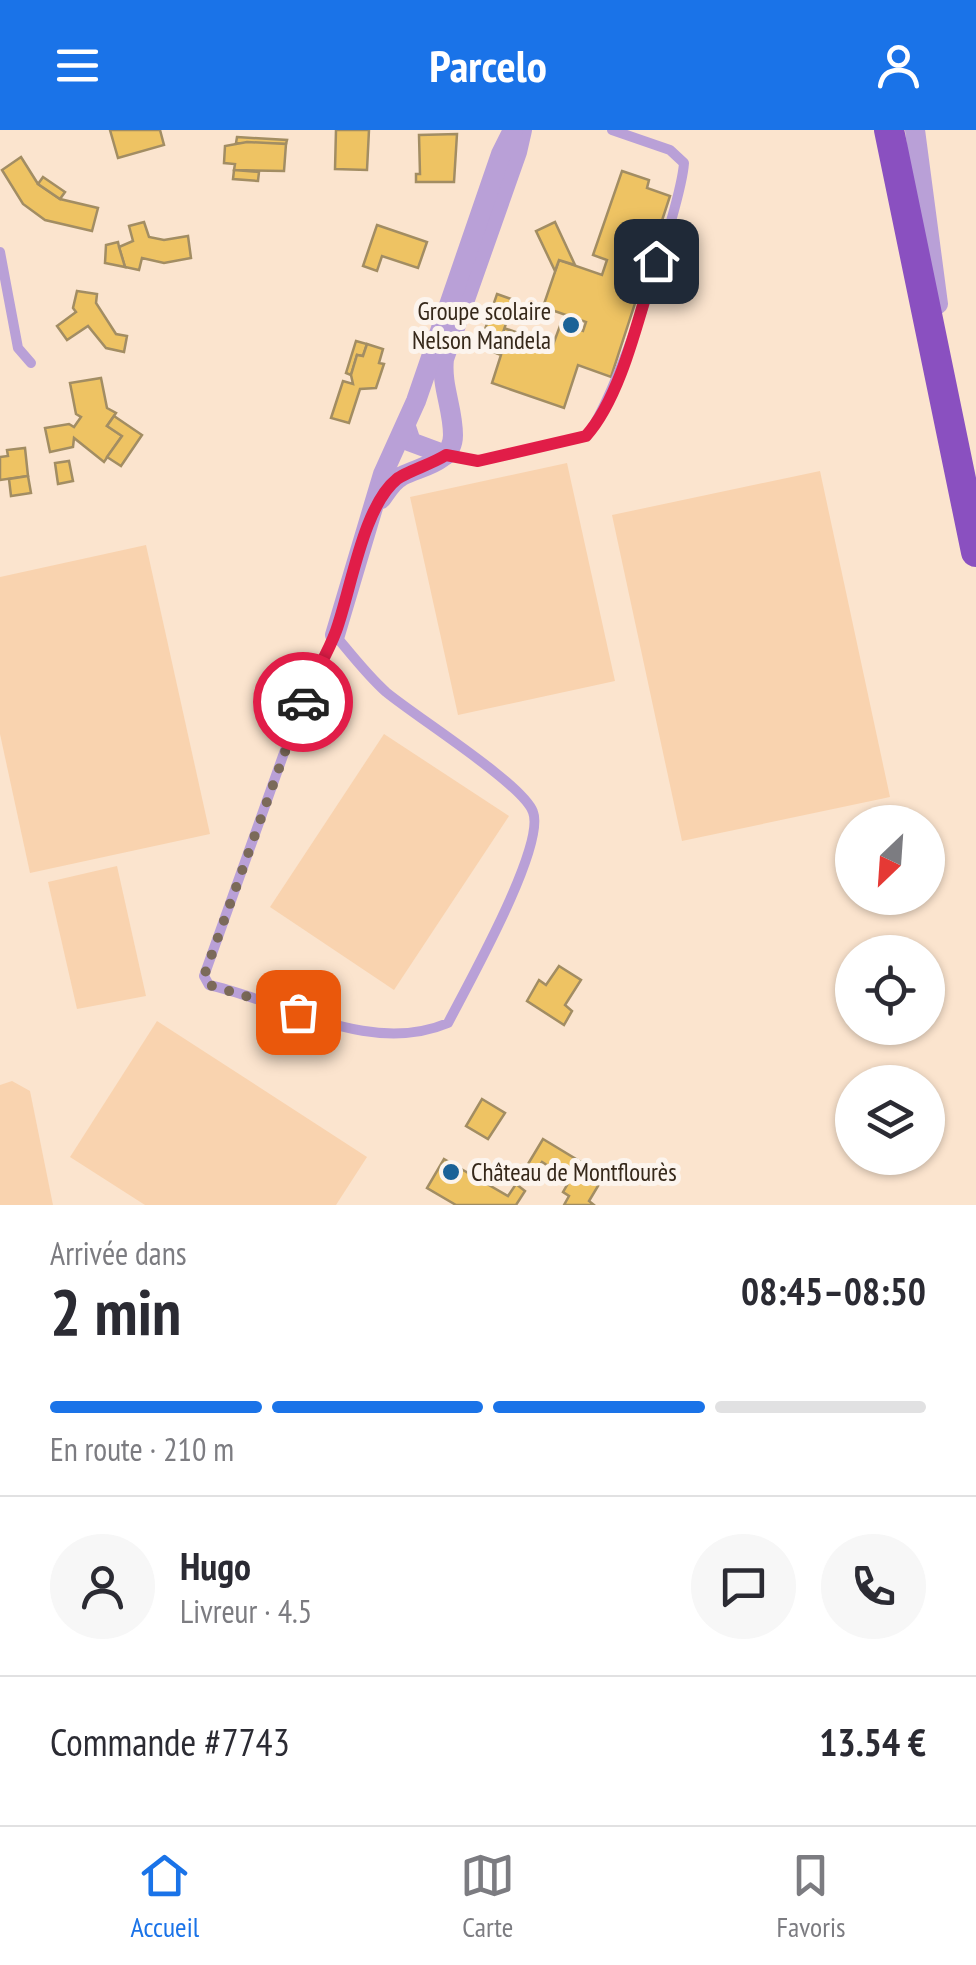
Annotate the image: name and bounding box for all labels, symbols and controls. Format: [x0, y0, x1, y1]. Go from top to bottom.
text: Parcelo [429, 36, 547, 94]
icon: menu [50, 38, 105, 93]
icon: person [871, 38, 926, 93]
pin [614, 219, 699, 304]
icon: home [629, 234, 684, 289]
place label: Groupe scolaire Nelson Mandela [412, 295, 551, 356]
marker: Groupe scolaire Nelson Mandela [560, 314, 582, 336]
courier [253, 652, 353, 752]
icon: car [276, 675, 331, 730]
north arrow [835, 805, 945, 915]
map controls [835, 805, 945, 1175]
button: locate [835, 935, 945, 1045]
pin [256, 970, 341, 1055]
icon: bag [271, 985, 326, 1040]
button: layers [835, 1065, 945, 1175]
place label: Château de Montflourès [471, 1156, 677, 1188]
marker: Château de Montflourès [440, 1161, 462, 1183]
text: Arrivée dans [50, 1232, 187, 1274]
text: 08:45–08:50 [741, 1266, 926, 1315]
text: 2 min [50, 1269, 181, 1353]
text: En route · 210 m [50, 1428, 234, 1470]
button: person [50, 1534, 155, 1639]
button: chat [691, 1534, 796, 1639]
button: phone [821, 1534, 926, 1639]
text: Hugo [180, 1541, 251, 1590]
text: Livreur · 4.5 [180, 1590, 312, 1632]
text: Commande #7743 [50, 1717, 290, 1766]
text: 13.54 € [819, 1717, 926, 1766]
tab: Accueil [131, 1848, 199, 1945]
tab: Carte [460, 1848, 515, 1945]
tab: Favoris [776, 1848, 845, 1945]

